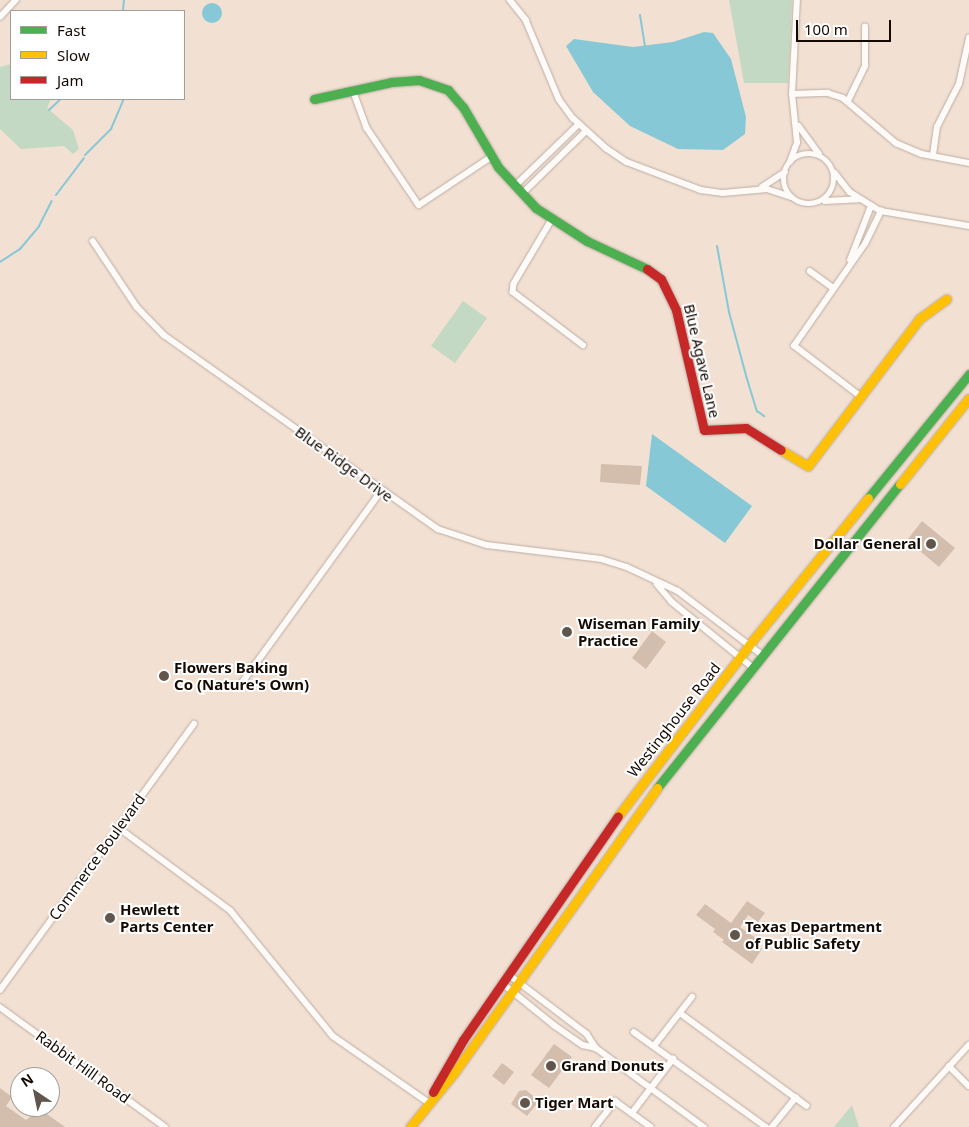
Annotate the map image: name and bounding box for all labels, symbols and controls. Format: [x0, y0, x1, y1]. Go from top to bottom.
legend [10, 10, 185, 100]
scale bar [799, 10, 894, 42]
text: 100 m [804, 19, 848, 39]
text: Fast [57, 20, 86, 40]
text: Slow [57, 45, 90, 65]
text: Jam [57, 70, 84, 90]
street label: Blue Agave Lane [680, 302, 724, 420]
street label: Blue Ridge Drive [292, 423, 396, 505]
place label: Dollar General [814, 535, 921, 553]
marker: Dollar General [925, 538, 937, 550]
place label: Wiseman Family Practice [578, 614, 700, 649]
marker: Wiseman Family Practice [560, 625, 574, 639]
place label: Flowers Baking Co (Nature's Own) [174, 658, 309, 693]
street label: Westinghouse Road [624, 659, 724, 781]
marker: Flowers Baking Co (Nature's Own) [158, 670, 170, 682]
street label: Commerce Boulevard [45, 790, 149, 924]
place label: Hewlett Parts Center [120, 900, 213, 935]
marker: Hewlett Parts Center [104, 912, 116, 924]
place label: Texas Department of Public Safety [745, 917, 882, 952]
marker: Texas Department of Public Safety [729, 929, 741, 941]
street label: Rabbit Hill Road [32, 1027, 134, 1107]
place label: Grand Donuts [561, 1057, 664, 1075]
marker: Grand Donuts [545, 1060, 557, 1072]
north arrow [10, 1067, 60, 1117]
text: N [17, 1069, 37, 1091]
place label: Tiger Mart [535, 1094, 614, 1112]
marker: Tiger Mart [519, 1097, 531, 1109]

